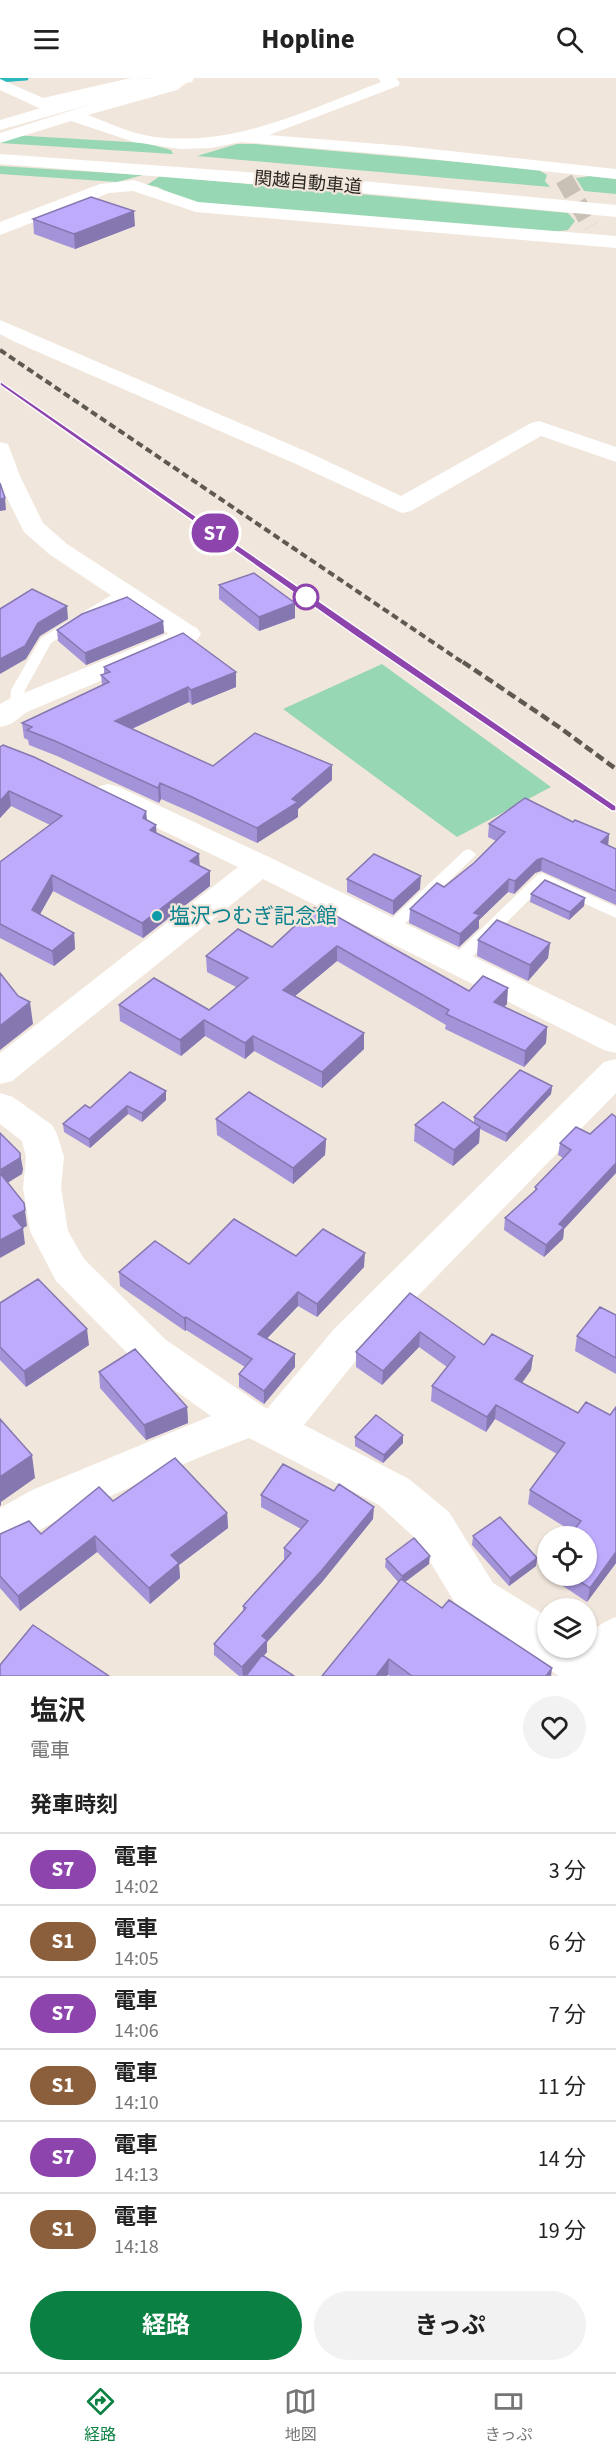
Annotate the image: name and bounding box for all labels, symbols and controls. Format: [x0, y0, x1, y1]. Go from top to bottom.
text: Hopline [261, 20, 355, 59]
icon: menu [30, 23, 63, 56]
icon: search [553, 23, 586, 56]
street label: 関越自動車道 [253, 166, 363, 200]
line badge: S7 [188, 514, 242, 552]
text: S7 [204, 518, 226, 548]
unlabelled marker [293, 584, 319, 610]
place label: 塩沢つむぎ記念館 [169, 901, 337, 931]
marker: 塩沢つむぎ記念館 [150, 909, 164, 923]
map controls [537, 1526, 597, 1658]
button: locate [537, 1526, 597, 1586]
button: layers [537, 1598, 597, 1658]
text: 塩沢 [30, 1691, 86, 1731]
button: heart [523, 1696, 586, 1759]
text: 電車 [30, 1737, 70, 1765]
text: 発車時刻 [30, 1789, 118, 1821]
text: 電車 [114, 1841, 158, 1873]
text: S7 [52, 1854, 74, 1884]
text: 3 分 [549, 1855, 586, 1887]
text: 14:02 [114, 1873, 159, 1901]
text: 電車 [114, 1913, 158, 1945]
text: S1 [52, 1926, 74, 1956]
text: 6 分 [549, 1927, 586, 1959]
text: 14:05 [114, 1945, 159, 1973]
text: 電車 [114, 1985, 158, 2017]
text: S7 [52, 1998, 74, 2028]
text: 7 分 [549, 1999, 586, 2031]
text: 14:06 [114, 2017, 159, 2045]
text: 電車 [114, 2057, 158, 2089]
text: S1 [52, 2070, 74, 2100]
text: 11 分 [538, 2071, 586, 2103]
text: 14:10 [114, 2089, 159, 2117]
text: 電車 [114, 2129, 158, 2161]
text: S7 [52, 2142, 74, 2172]
text: 14 分 [538, 2143, 586, 2175]
text: 14:13 [114, 2161, 159, 2189]
text: 電車 [114, 2201, 158, 2233]
text: S1 [52, 2214, 74, 2244]
text: 19 分 [538, 2215, 586, 2247]
text: 14:18 [114, 2233, 159, 2261]
button: 経路 [30, 2291, 302, 2360]
button: きっぷ [314, 2291, 586, 2360]
tab: 経路 [84, 2385, 117, 2446]
tab: 地図 [284, 2385, 317, 2446]
tab: きっぷ [485, 2385, 532, 2446]

